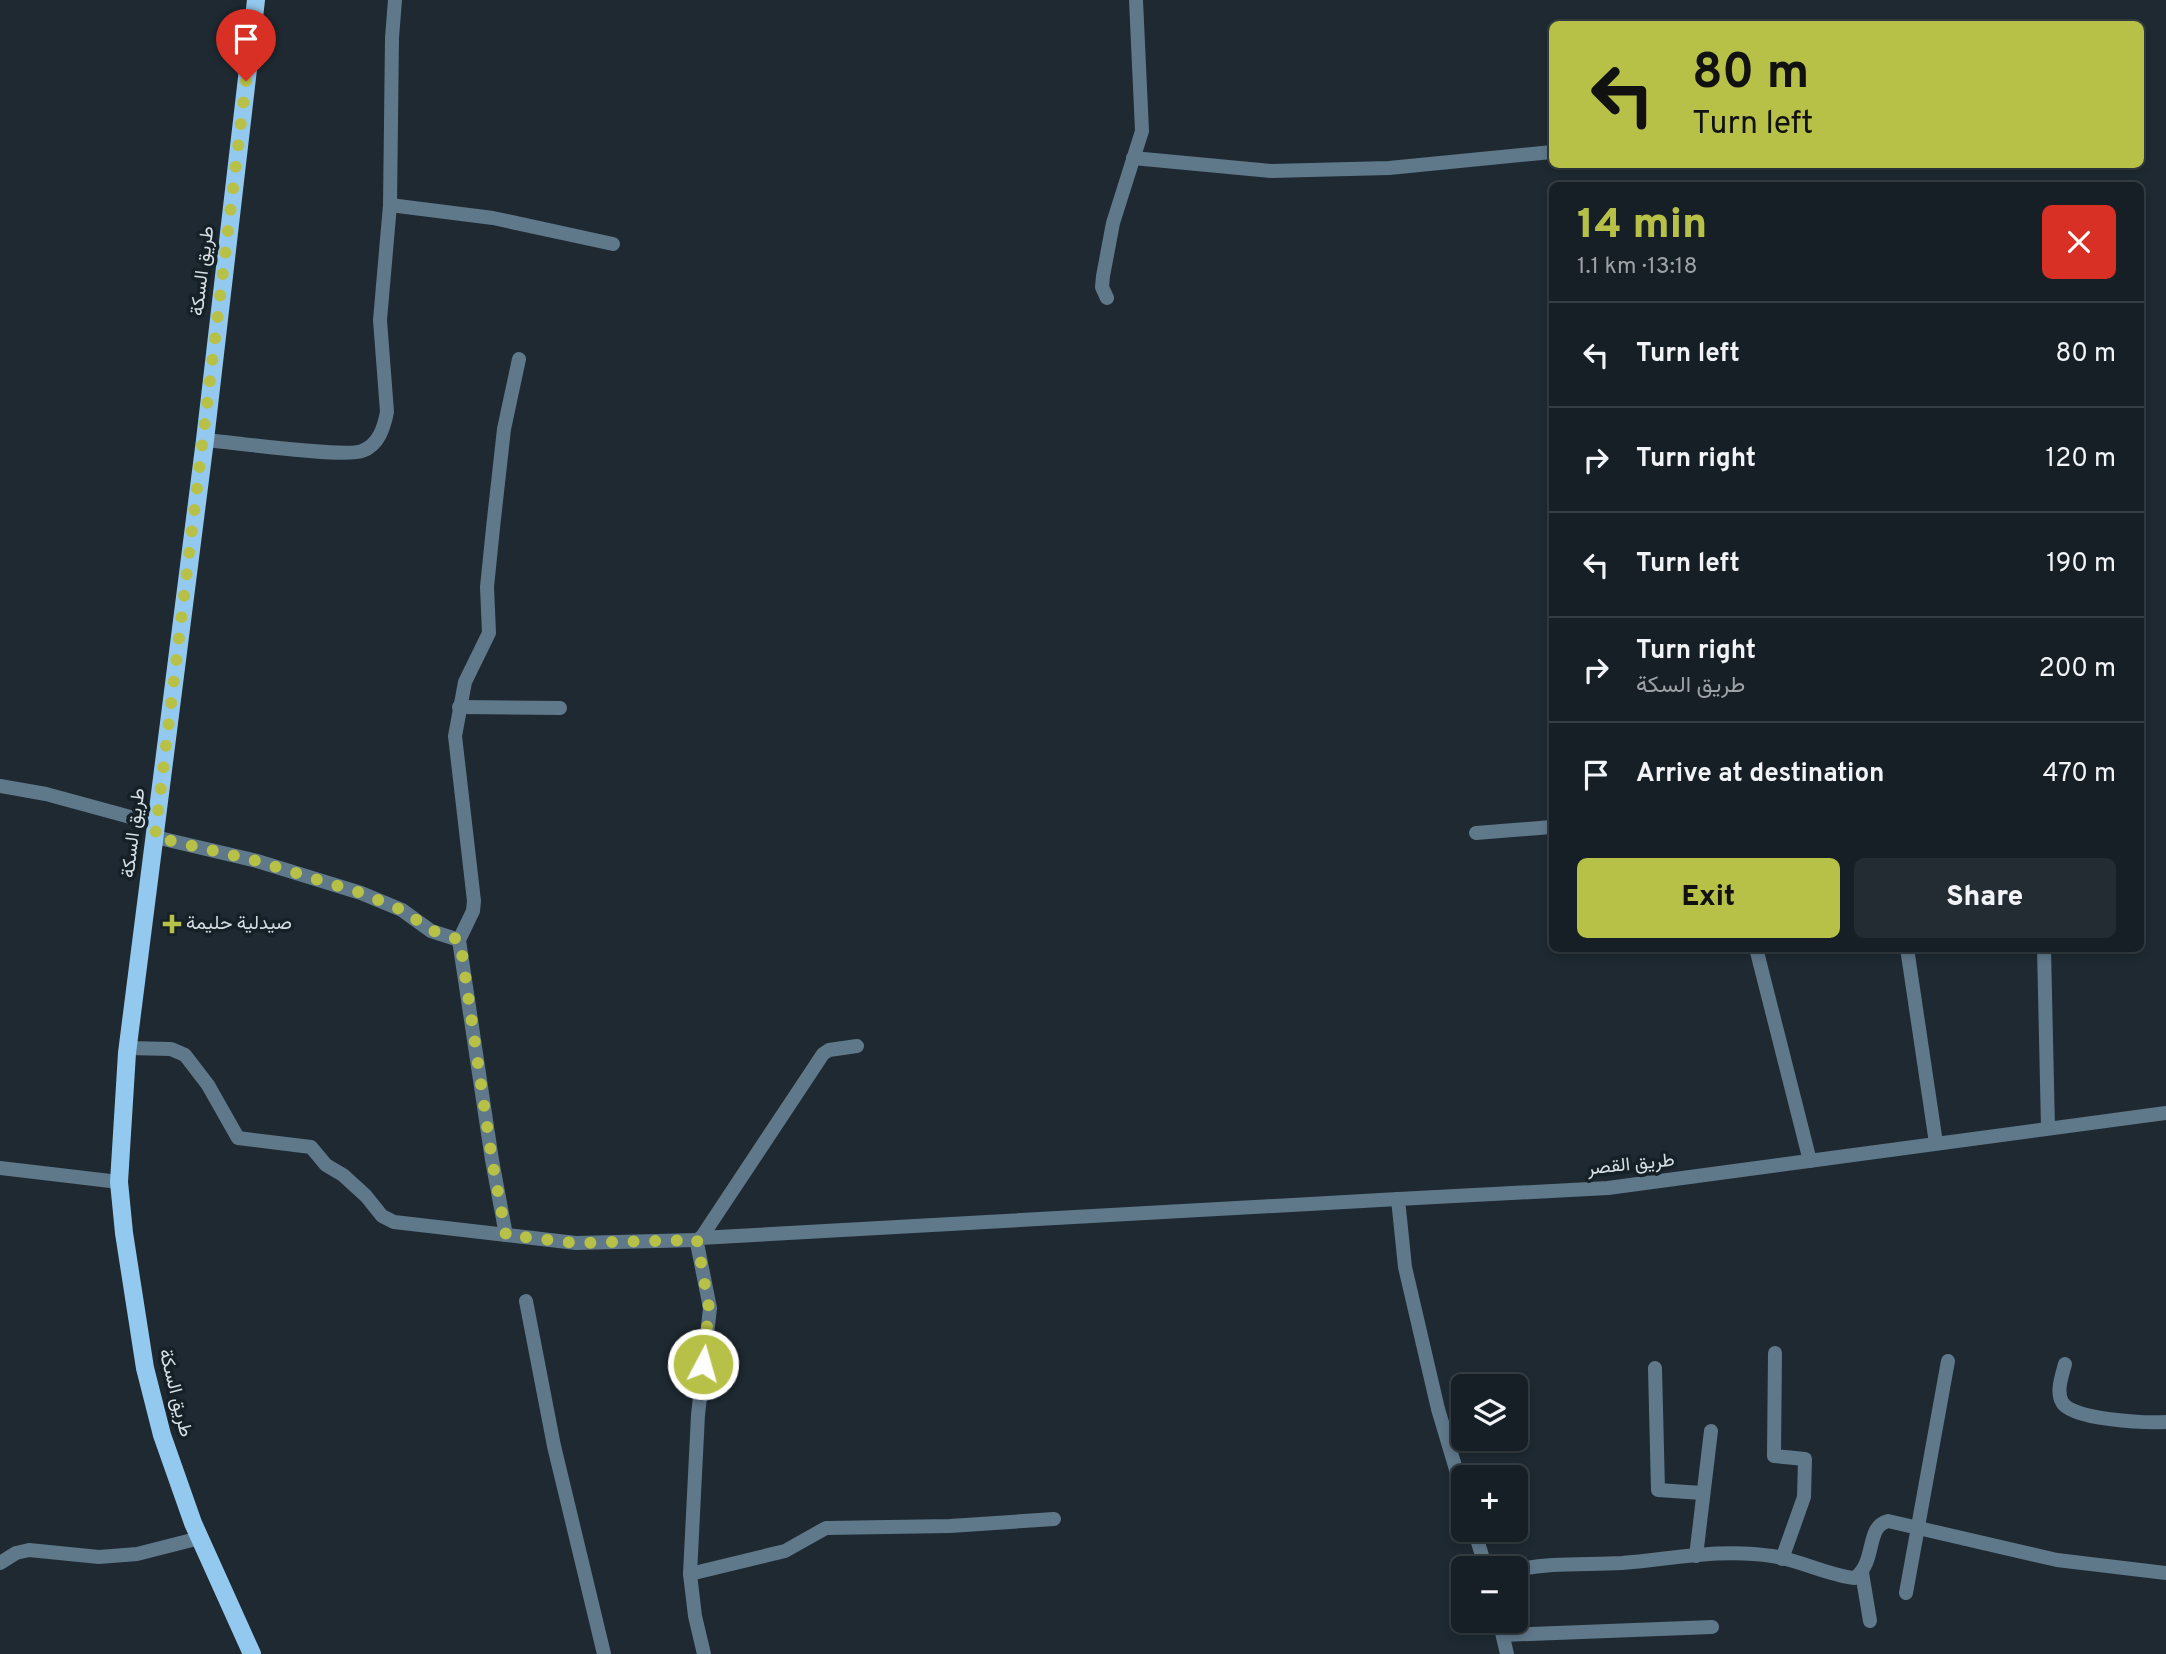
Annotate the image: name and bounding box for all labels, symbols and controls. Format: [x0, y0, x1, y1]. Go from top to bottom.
pin [216, 9, 276, 81]
icon: arrive [227, 20, 265, 58]
text: 80 m [1692, 44, 1809, 106]
icon: left [1577, 49, 1668, 140]
text: Turn left [1692, 105, 1813, 145]
text: 14 min [1577, 200, 1707, 253]
button: close [2042, 205, 2116, 279]
street label: طريق السكة [186, 225, 220, 317]
text: 1.1 km · 13:18 [1577, 253, 1698, 282]
icon: left [1577, 336, 1615, 374]
text: Turn left [1636, 338, 1740, 371]
text: 80 m [2056, 338, 2116, 371]
icon: right [1577, 441, 1615, 479]
text: Turn right [1636, 443, 1756, 476]
text: 120 m [2046, 443, 2116, 476]
icon: left [1577, 546, 1615, 584]
text: Turn left [1636, 548, 1740, 581]
text: 190 m [2046, 548, 2116, 581]
text: Turn right [1636, 635, 1756, 668]
icon: right [1577, 651, 1615, 689]
text: 200 m [2039, 653, 2116, 686]
text: طريق السكة [1636, 672, 1745, 701]
icon: arrive [1577, 756, 1615, 794]
text: Arrive at destination [1636, 758, 1884, 791]
text: 470 m [2042, 758, 2116, 791]
street label: طريق السكة [117, 787, 151, 879]
button: Exit [1577, 858, 1840, 938]
button: Share [1854, 858, 2116, 938]
place label: صيدلية حليمة [186, 912, 292, 936]
marker: صيدلية حليمة [164, 916, 180, 932]
street label: طريق القصر [1585, 1148, 1676, 1182]
position arrow [666, 1327, 740, 1401]
street label: طريق السكة [152, 1346, 198, 1440]
map controls [1451, 1374, 1528, 1633]
button: layers [1451, 1374, 1528, 1451]
button: + [1451, 1465, 1528, 1542]
button: − [1451, 1556, 1528, 1633]

